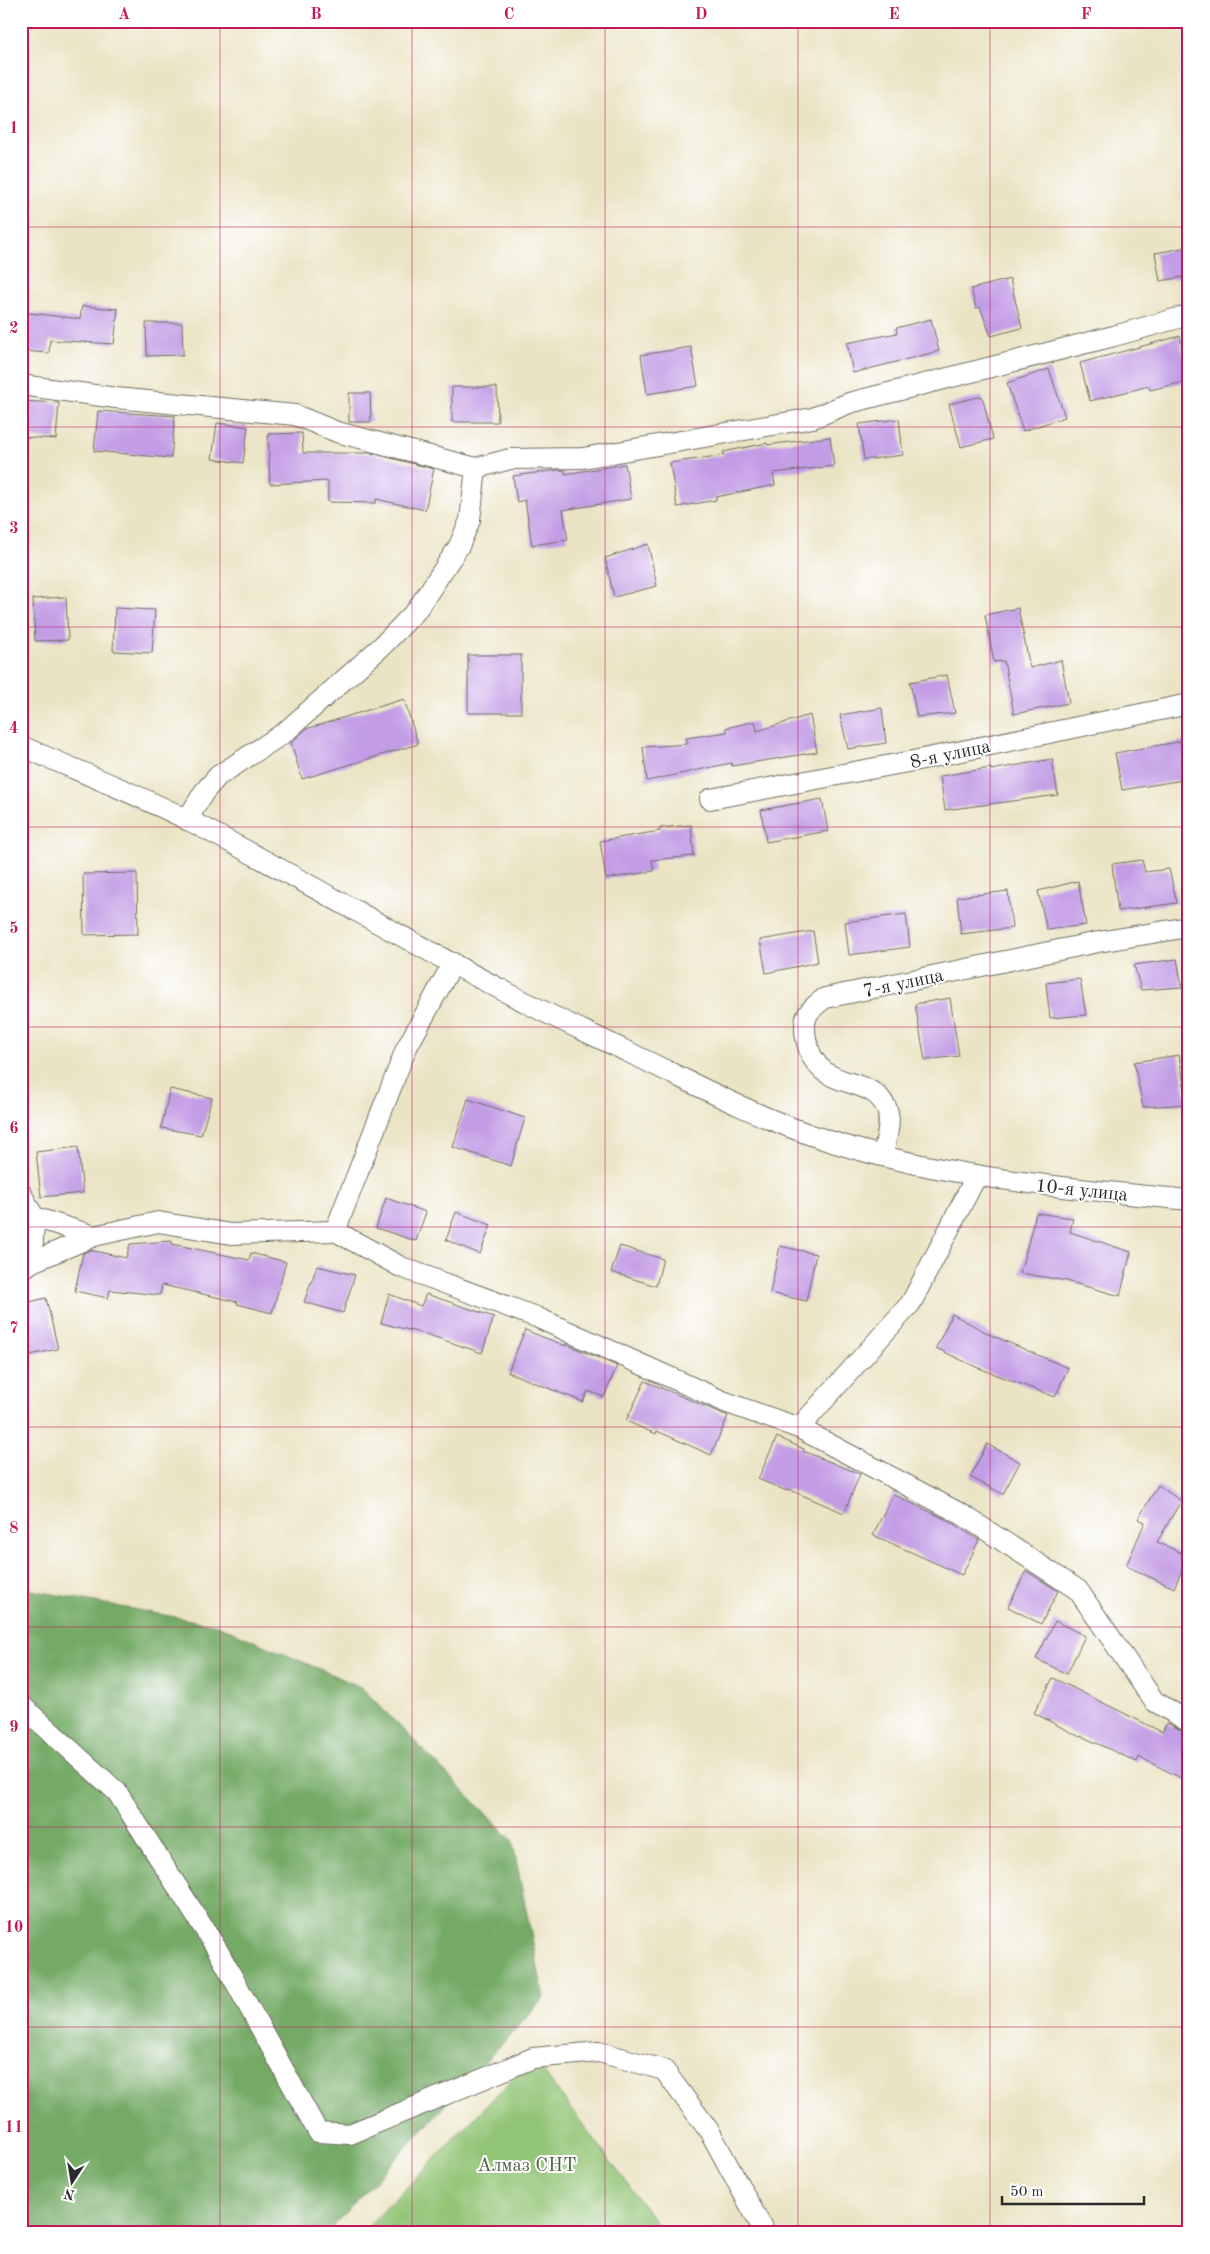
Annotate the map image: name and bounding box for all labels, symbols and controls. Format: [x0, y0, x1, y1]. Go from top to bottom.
text: A [118, 7, 130, 23]
text: B [310, 7, 322, 23]
text: C [504, 7, 514, 23]
text: D [695, 7, 707, 23]
text: E [888, 7, 900, 23]
text: F [1081, 7, 1092, 23]
text: 1 [9, 121, 19, 137]
text: 2 [9, 321, 19, 337]
text: 3 [9, 521, 19, 537]
text: 4 [9, 721, 19, 737]
street label: 8-я улица [909, 738, 993, 773]
text: 5 [9, 921, 19, 937]
street label: 7-я улица [862, 967, 946, 1002]
text: 6 [9, 1121, 19, 1137]
street label: 10-я улица [1035, 1177, 1130, 1206]
text: 7 [9, 1321, 19, 1337]
text: 8 [9, 1521, 19, 1537]
text: 9 [9, 1720, 19, 1736]
text: 10 [5, 1920, 23, 1936]
text: 11 [5, 2120, 23, 2136]
north arrow [48, 2156, 98, 2206]
park label: Алмаз СНТ [477, 2157, 577, 2176]
scale bar [1002, 2174, 1145, 2206]
text: 50 m [1010, 2185, 1044, 2200]
text: N [63, 2186, 76, 2202]

